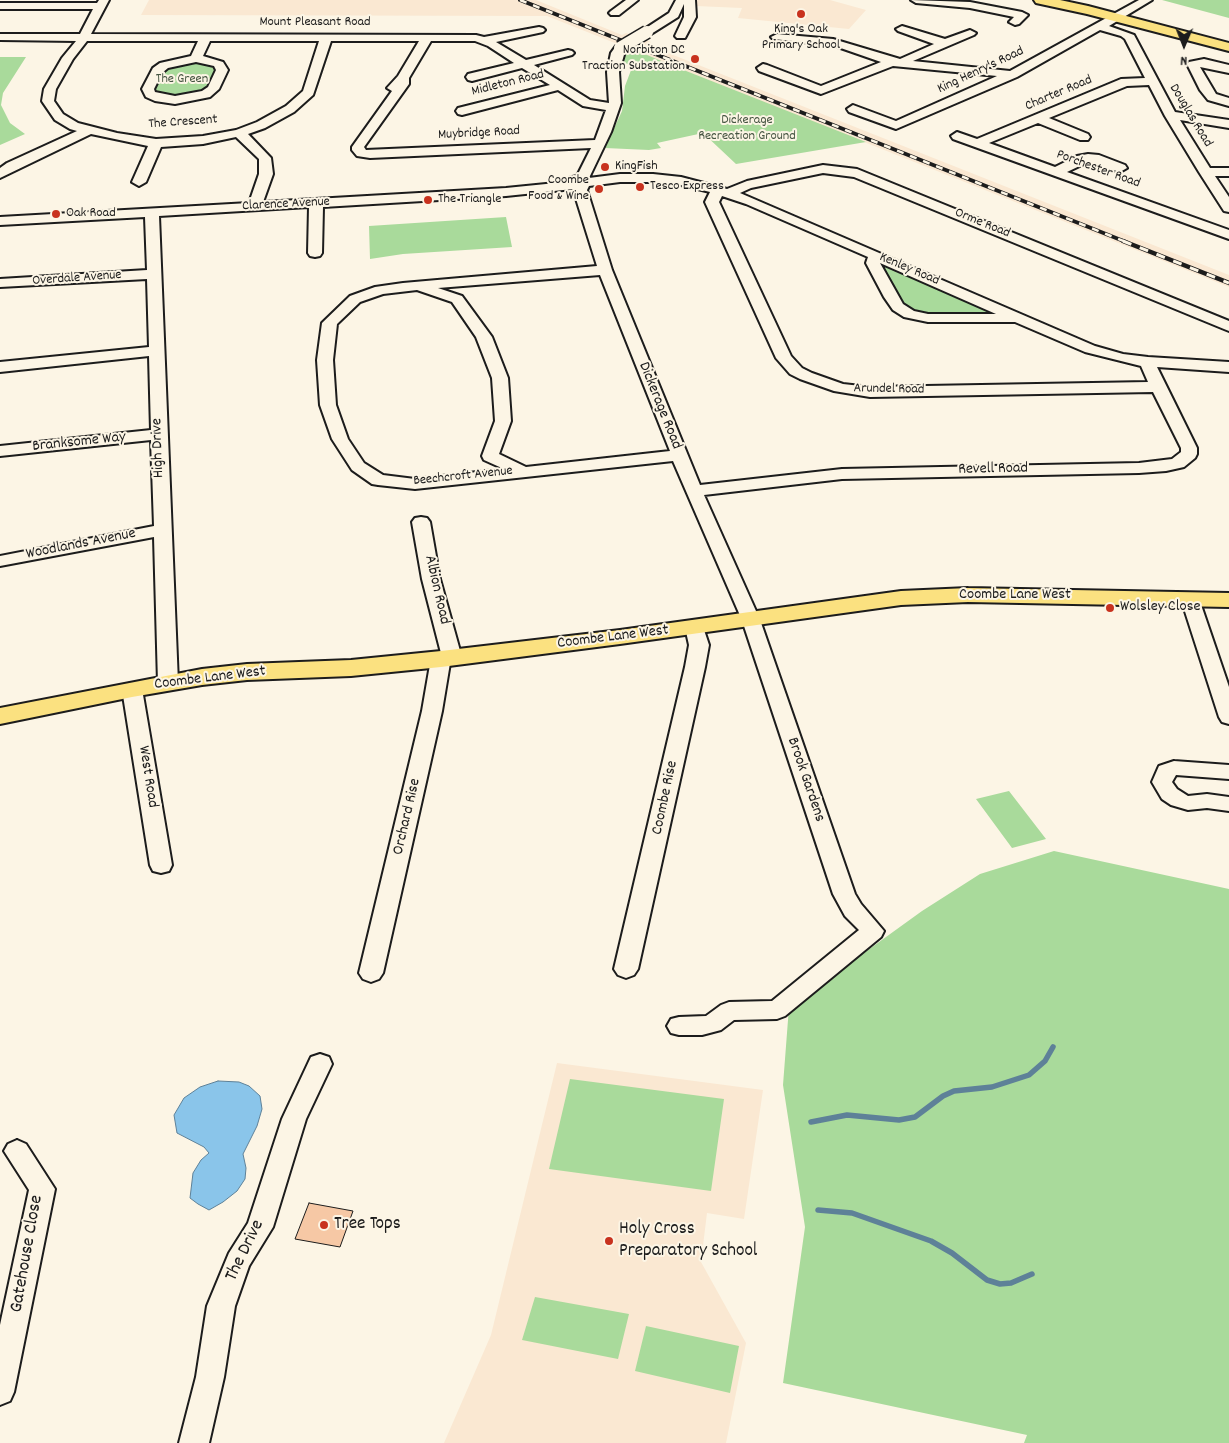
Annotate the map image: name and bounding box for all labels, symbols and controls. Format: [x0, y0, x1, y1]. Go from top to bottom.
marker: King's Oak Primary School [795, 8, 807, 20]
street label: Mount Pleasant Road [259, 15, 371, 31]
north arrow [1159, 20, 1209, 70]
place label: King's Oak Primary School [762, 22, 840, 54]
place label: Norbiton DC Traction Substation [582, 43, 685, 75]
street label: King Henry's Road [935, 44, 1027, 98]
text: N [1180, 50, 1187, 70]
marker: Norbiton DC Traction Substation [689, 53, 701, 65]
street label: Midleton Road [470, 67, 546, 101]
park label: The Green [156, 72, 208, 88]
street label: Charter Road [1023, 72, 1095, 116]
street label: Douglas Road [1165, 81, 1215, 151]
street label: The Crescent [148, 112, 218, 134]
park label: Dickerage Recreation Ground [698, 113, 796, 146]
street label: Muybridge Road [438, 123, 520, 145]
street label: Porchester Road [1054, 147, 1142, 193]
place label: KingFish [615, 159, 658, 175]
marker: KingFish [599, 161, 611, 173]
place label: Coombe Food & Wine [528, 173, 589, 206]
place label: Tesco Express [650, 179, 724, 195]
marker: Tesco Express [634, 181, 646, 193]
marker: Coombe Food & Wine [593, 183, 605, 195]
place label: The Triangle [438, 192, 501, 208]
street label: Clarence Avenue [242, 194, 330, 216]
marker: The Triangle [422, 194, 434, 206]
street label: Orme Road [952, 205, 1012, 243]
place label: Oak Road [66, 206, 116, 222]
marker: Oak Road [50, 208, 62, 220]
street label: Kenley Road [876, 250, 942, 290]
street label: Overdale Avenue [32, 268, 122, 290]
street label: Dickerage Road [633, 360, 685, 452]
street label: Arundel Road [853, 381, 925, 399]
street label: High Drive [148, 418, 170, 478]
street label: Branksome Way [31, 429, 127, 457]
street label: Revell Road [958, 460, 1028, 480]
street label: Beechcroft Avenue [413, 463, 513, 491]
street label: Woodlands Avenue [25, 525, 137, 565]
street label: Albion Road [419, 553, 453, 627]
street label: Coombe Lane West [959, 586, 1071, 606]
place label: Wolsley Close [1120, 598, 1200, 618]
marker: Wolsley Close [1104, 602, 1116, 614]
street label: Coombe Lane West [556, 622, 670, 654]
street label: Coombe Lane West [153, 663, 267, 695]
street label: Brook Gardens [782, 735, 828, 825]
street label: West Road [133, 745, 161, 809]
street label: Coombe Rise [649, 759, 683, 837]
street label: Orchard Rise [390, 777, 426, 857]
street label: Gatehouse Close [6, 1194, 50, 1314]
place label: Tree Tops [334, 1214, 401, 1236]
street label: The Drive [221, 1217, 271, 1285]
marker: Tree Tops [318, 1219, 330, 1231]
place label: Holy Cross Preparatory School [619, 1219, 757, 1263]
marker: Holy Cross Preparatory School [603, 1235, 615, 1247]

